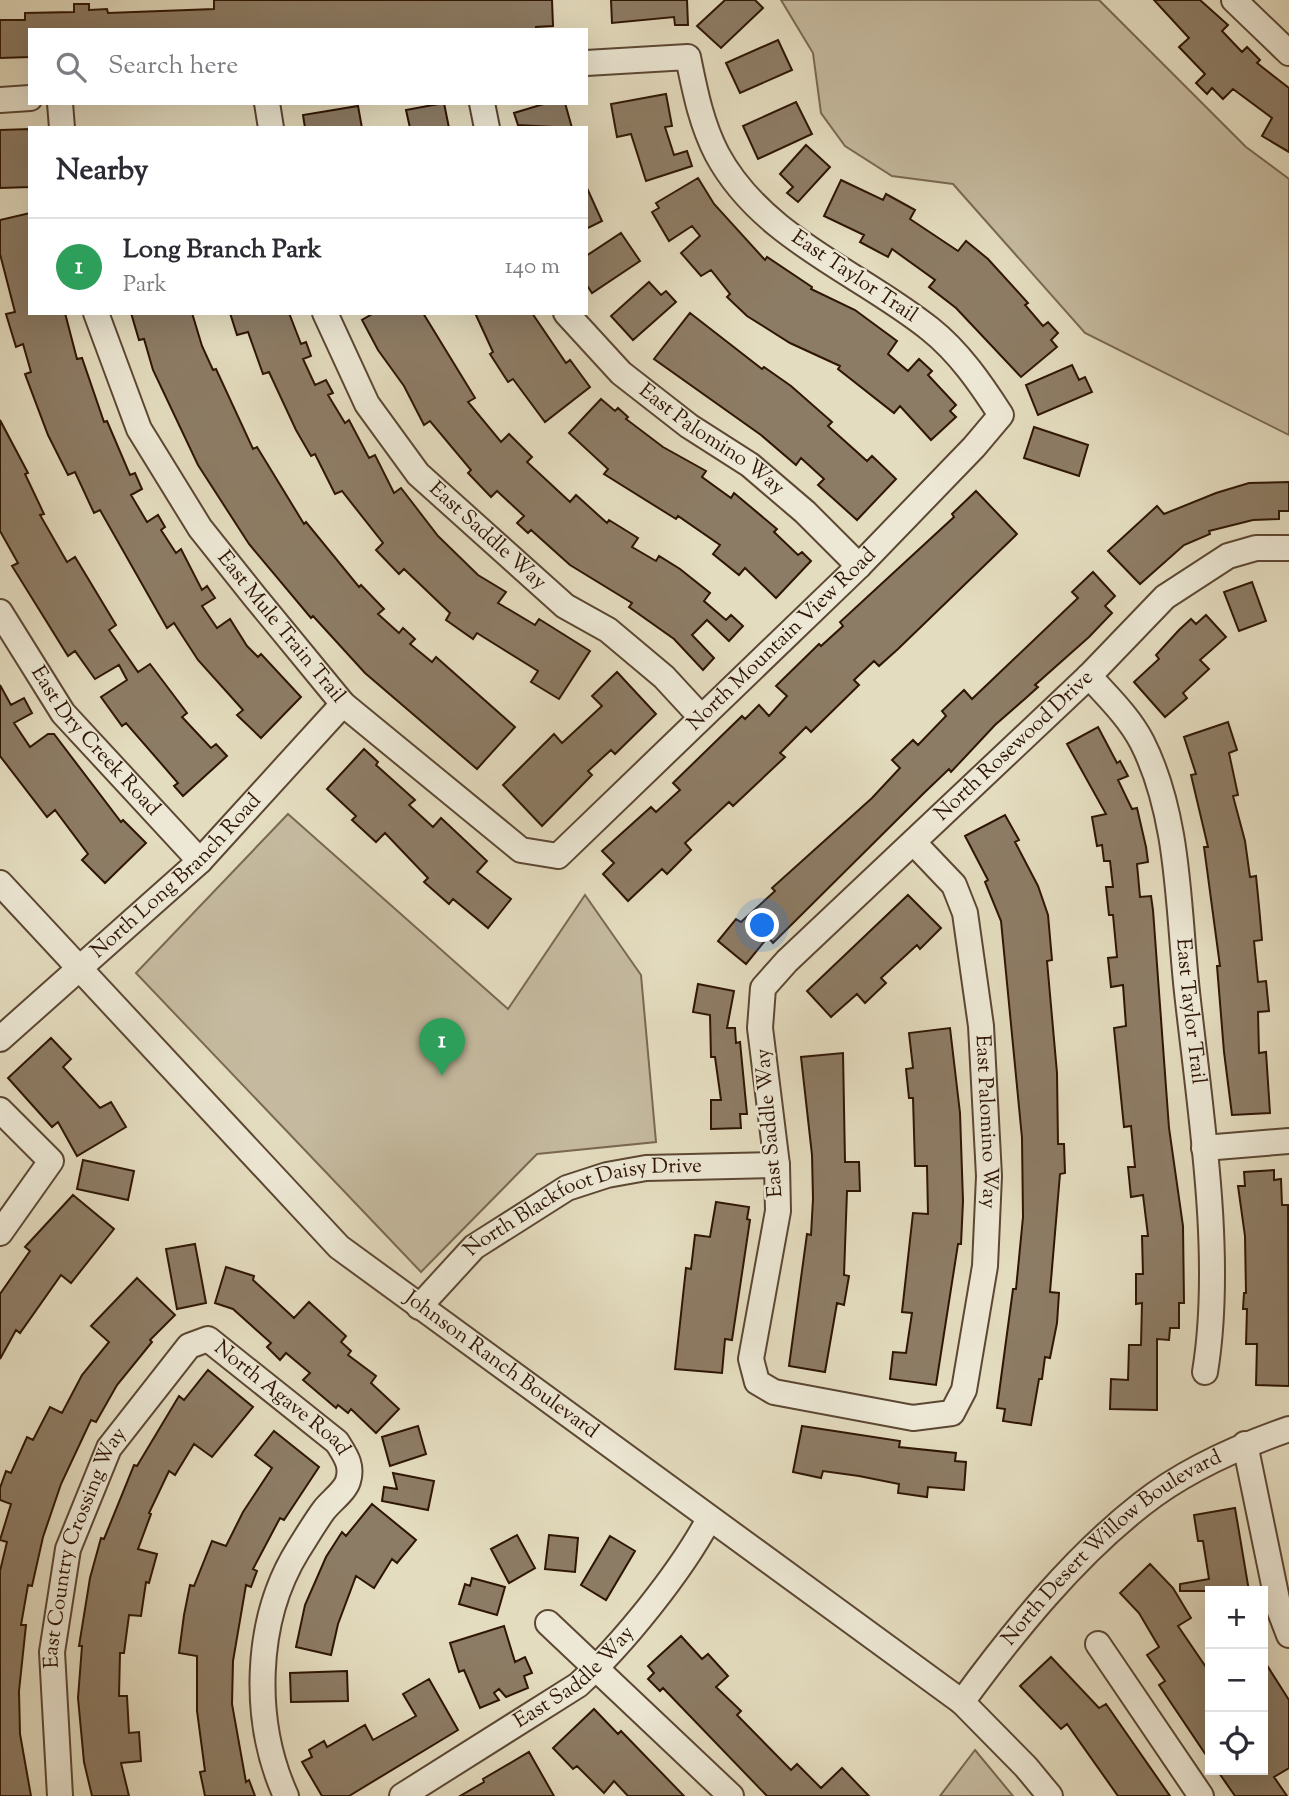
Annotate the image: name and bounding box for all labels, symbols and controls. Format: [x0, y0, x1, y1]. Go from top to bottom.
search box [28, 28, 588, 105]
icon: search [52, 48, 90, 86]
text: Search here [108, 48, 238, 85]
text: Nearby [56, 150, 148, 193]
street label: East Taylor Trail [785, 224, 923, 331]
text: Long Branch Park [123, 232, 322, 269]
text: 1 [75, 251, 83, 284]
text: 140 m [505, 251, 560, 284]
text: Park [123, 269, 167, 302]
street label: East Palomino Way [632, 377, 791, 503]
street label: East Saddle Way [422, 475, 553, 598]
street label: North Mountain View Road [681, 541, 884, 738]
street label: East Mule Train Trail [209, 545, 352, 710]
street label: East Dry Creek Road [22, 660, 167, 823]
street label: North Rosewood Drive [928, 664, 1101, 829]
street label: North Long Branch Road [84, 787, 269, 966]
your location [745, 908, 779, 942]
street label: East Taylor Trail [1167, 937, 1213, 1086]
pin: 1 [419, 1018, 465, 1076]
street label: East Palomino Way [966, 1034, 1004, 1210]
street label: East Saddle Way [748, 1047, 791, 1199]
street label: North Blackfoot Daisy Drive [457, 1152, 702, 1264]
street label: Johnson Ranch Boulevard [397, 1284, 604, 1447]
street label: North Agave Road [207, 1334, 357, 1462]
street label: East Country Crossing Way [37, 1421, 135, 1669]
street label: North Desert Willow Boulevard [995, 1443, 1227, 1653]
map controls [1205, 1586, 1268, 1775]
button: + [1205, 1586, 1268, 1649]
street label: East Saddle Way [508, 1619, 643, 1737]
button: − [1205, 1649, 1268, 1712]
button: locate [1205, 1712, 1268, 1775]

